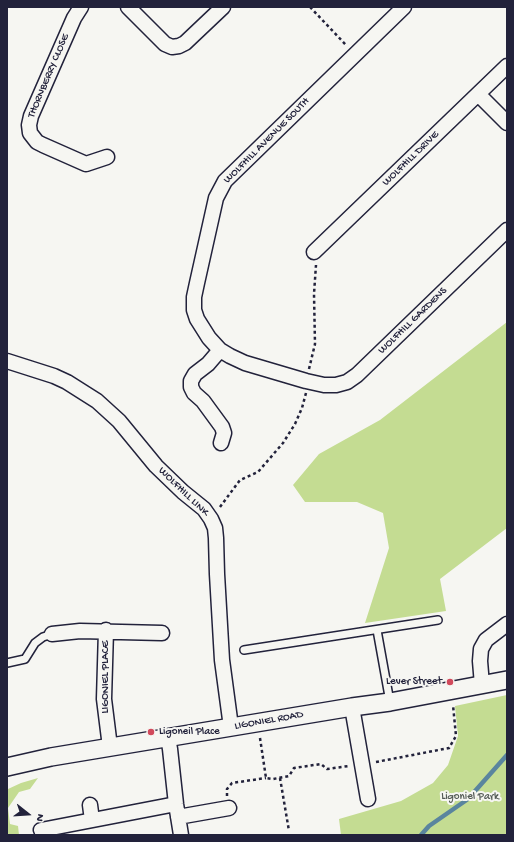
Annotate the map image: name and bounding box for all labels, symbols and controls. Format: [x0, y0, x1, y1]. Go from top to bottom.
street label: THORNBERRY CLOSE [25, 32, 73, 120]
street label: WOLFHILL AVENUE SOUTH [221, 95, 313, 187]
street label: WOLFHILL DRIVE [380, 129, 442, 189]
street label: WOLFHILL GARDENS [376, 285, 450, 357]
street label: WOLFHILL LINK [155, 465, 211, 519]
street label: LIGONIEL PLACE [99, 641, 113, 713]
place label: Lever Street [386, 675, 442, 689]
marker: Lever Street [445, 677, 455, 687]
street label: LIGONIEL ROAD [234, 708, 304, 734]
place label: Ligoneil Place [159, 725, 220, 739]
marker: Ligoneil Place [146, 727, 156, 737]
park label: Ligoniel Park [441, 790, 499, 804]
north arrow [8, 794, 48, 834]
text: N [33, 812, 46, 823]

